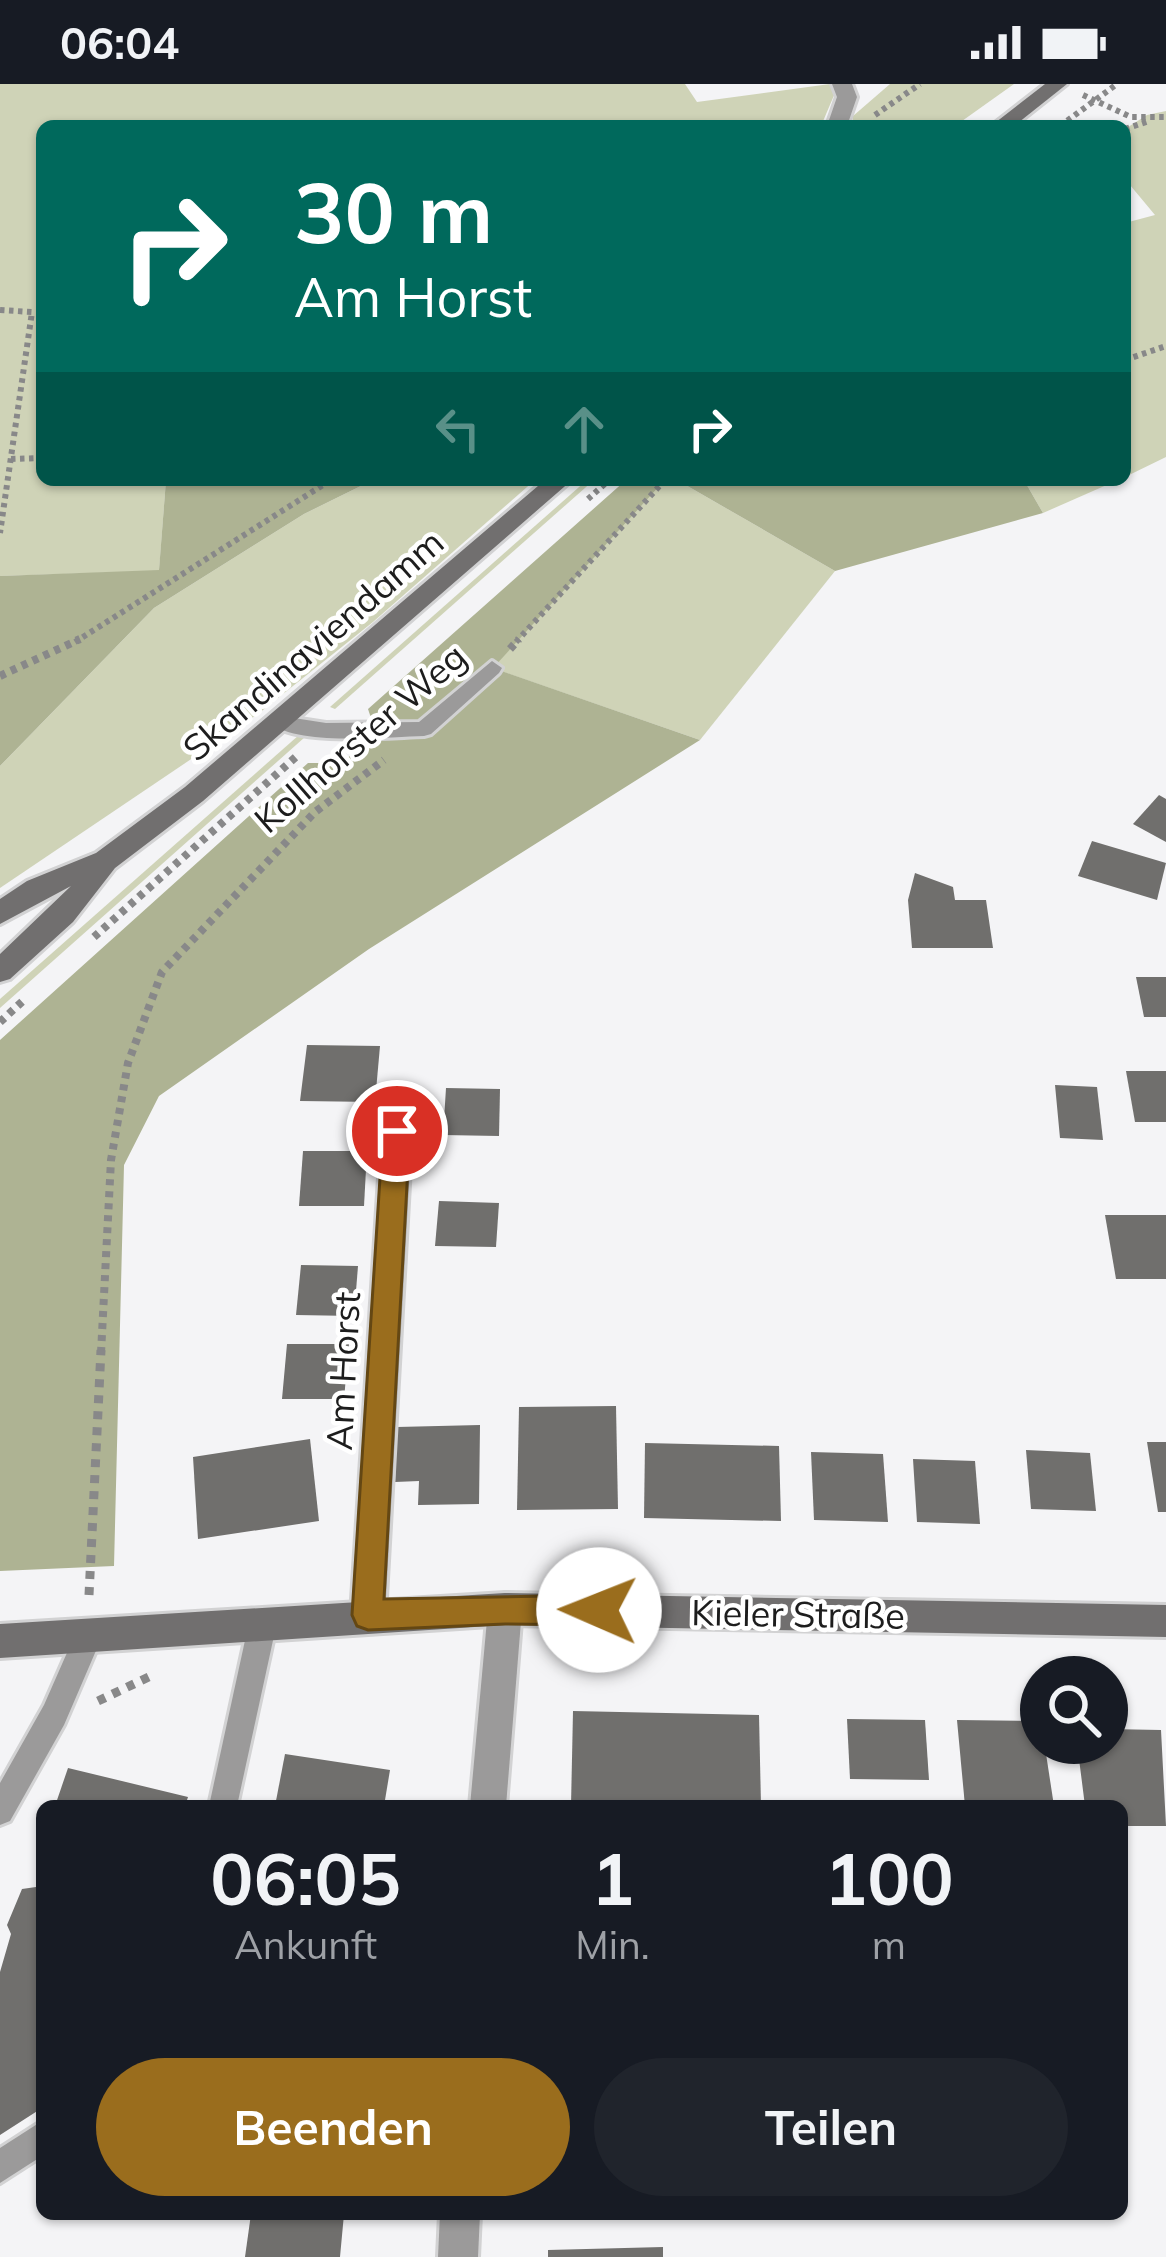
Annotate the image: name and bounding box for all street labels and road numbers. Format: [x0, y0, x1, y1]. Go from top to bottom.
street label: Skandinaviendamm [173, 519, 452, 770]
street label: Kollhorster Weg [245, 633, 475, 842]
street label: Am Horst [316, 1291, 369, 1451]
street label: Kieler Straße [691, 1589, 905, 1638]

